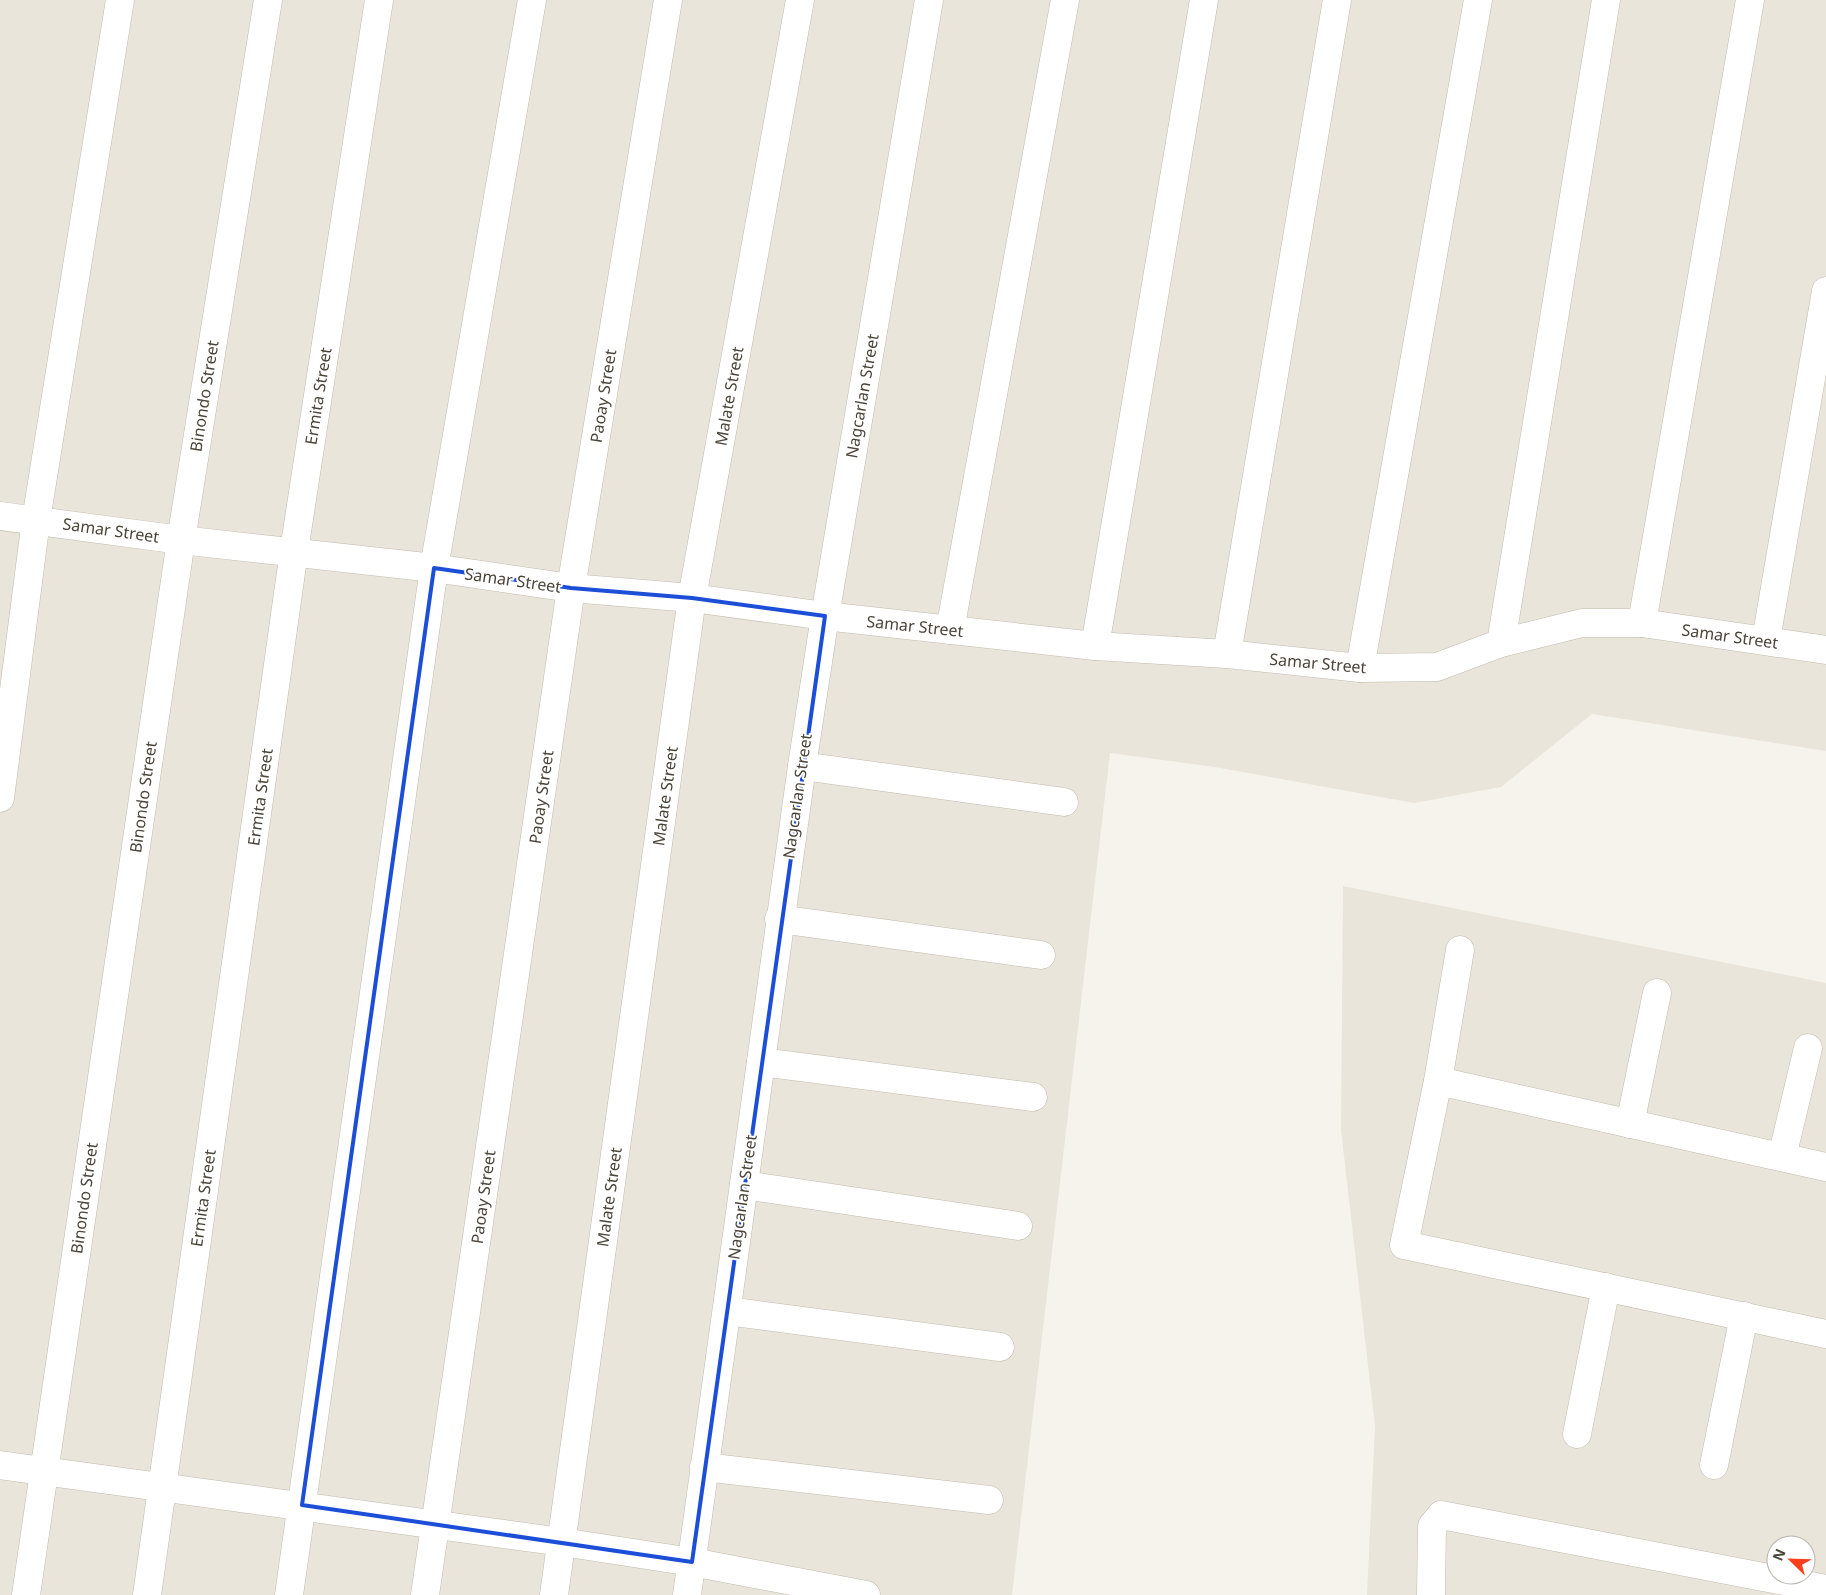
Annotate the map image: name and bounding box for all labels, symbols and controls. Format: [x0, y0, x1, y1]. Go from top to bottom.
street label: Nagcarlan Street [840, 332, 884, 460]
street label: Binondo Street [184, 339, 224, 453]
street label: Malate Street [709, 345, 749, 447]
street label: Ermita Street [299, 346, 337, 446]
street label: Paoay Street [585, 347, 621, 444]
street label: Samar Street [61, 512, 161, 548]
street label: Samar Street [463, 562, 563, 598]
street label: Samar Street [866, 610, 965, 642]
street label: Samar Street [1680, 618, 1780, 654]
street label: Samar Street [1269, 648, 1368, 678]
street label: Nagcarlan Street [777, 732, 817, 860]
street label: Binondo Street [124, 740, 162, 854]
street label: Malate Street [647, 745, 683, 847]
street label: Ermita Street [242, 747, 278, 847]
street label: Paoay Street [524, 749, 558, 845]
street label: Nagcarlan Street [722, 1133, 762, 1261]
street label: Binondo Street [65, 1141, 103, 1255]
street label: Malate Street [591, 1146, 627, 1248]
street label: Ermita Street [185, 1148, 221, 1248]
street label: Paoay Street [466, 1149, 500, 1245]
north arrow [1766, 1535, 1816, 1585]
text: N [1768, 1546, 1790, 1564]

